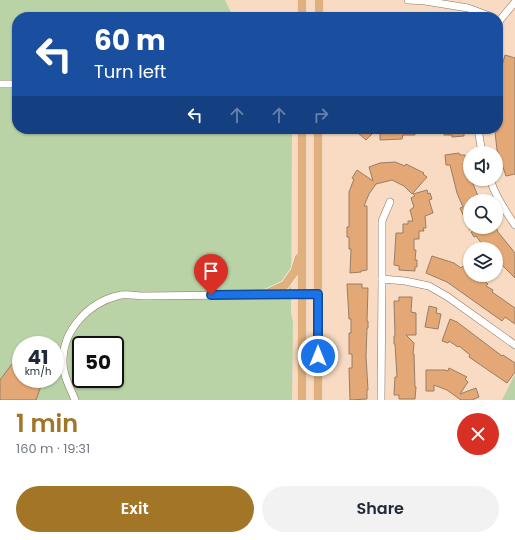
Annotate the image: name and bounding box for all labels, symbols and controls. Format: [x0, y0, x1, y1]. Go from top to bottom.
text: 60 m [94, 21, 166, 60]
icon: left [28, 28, 80, 80]
text: Turn left [94, 59, 166, 84]
icon: left [184, 104, 206, 126]
icon: ahead [226, 104, 248, 126]
icon: ahead [268, 104, 290, 126]
icon: right [310, 104, 332, 126]
map controls [463, 146, 503, 282]
button: sound [463, 146, 503, 186]
button: search [463, 194, 503, 234]
button: layers [463, 242, 503, 282]
pin [194, 254, 228, 295]
icon: arrive [200, 260, 222, 282]
position arrow [297, 335, 339, 377]
speed limit sign: 50 [72, 336, 124, 388]
text: 41 [27, 343, 49, 371]
text: km/h [25, 364, 51, 379]
text: 1 min [16, 407, 78, 440]
button: close [457, 413, 499, 455]
text: 160 m · 19:31 [16, 439, 90, 458]
button: Exit [16, 486, 254, 532]
button: Share [262, 486, 499, 532]

